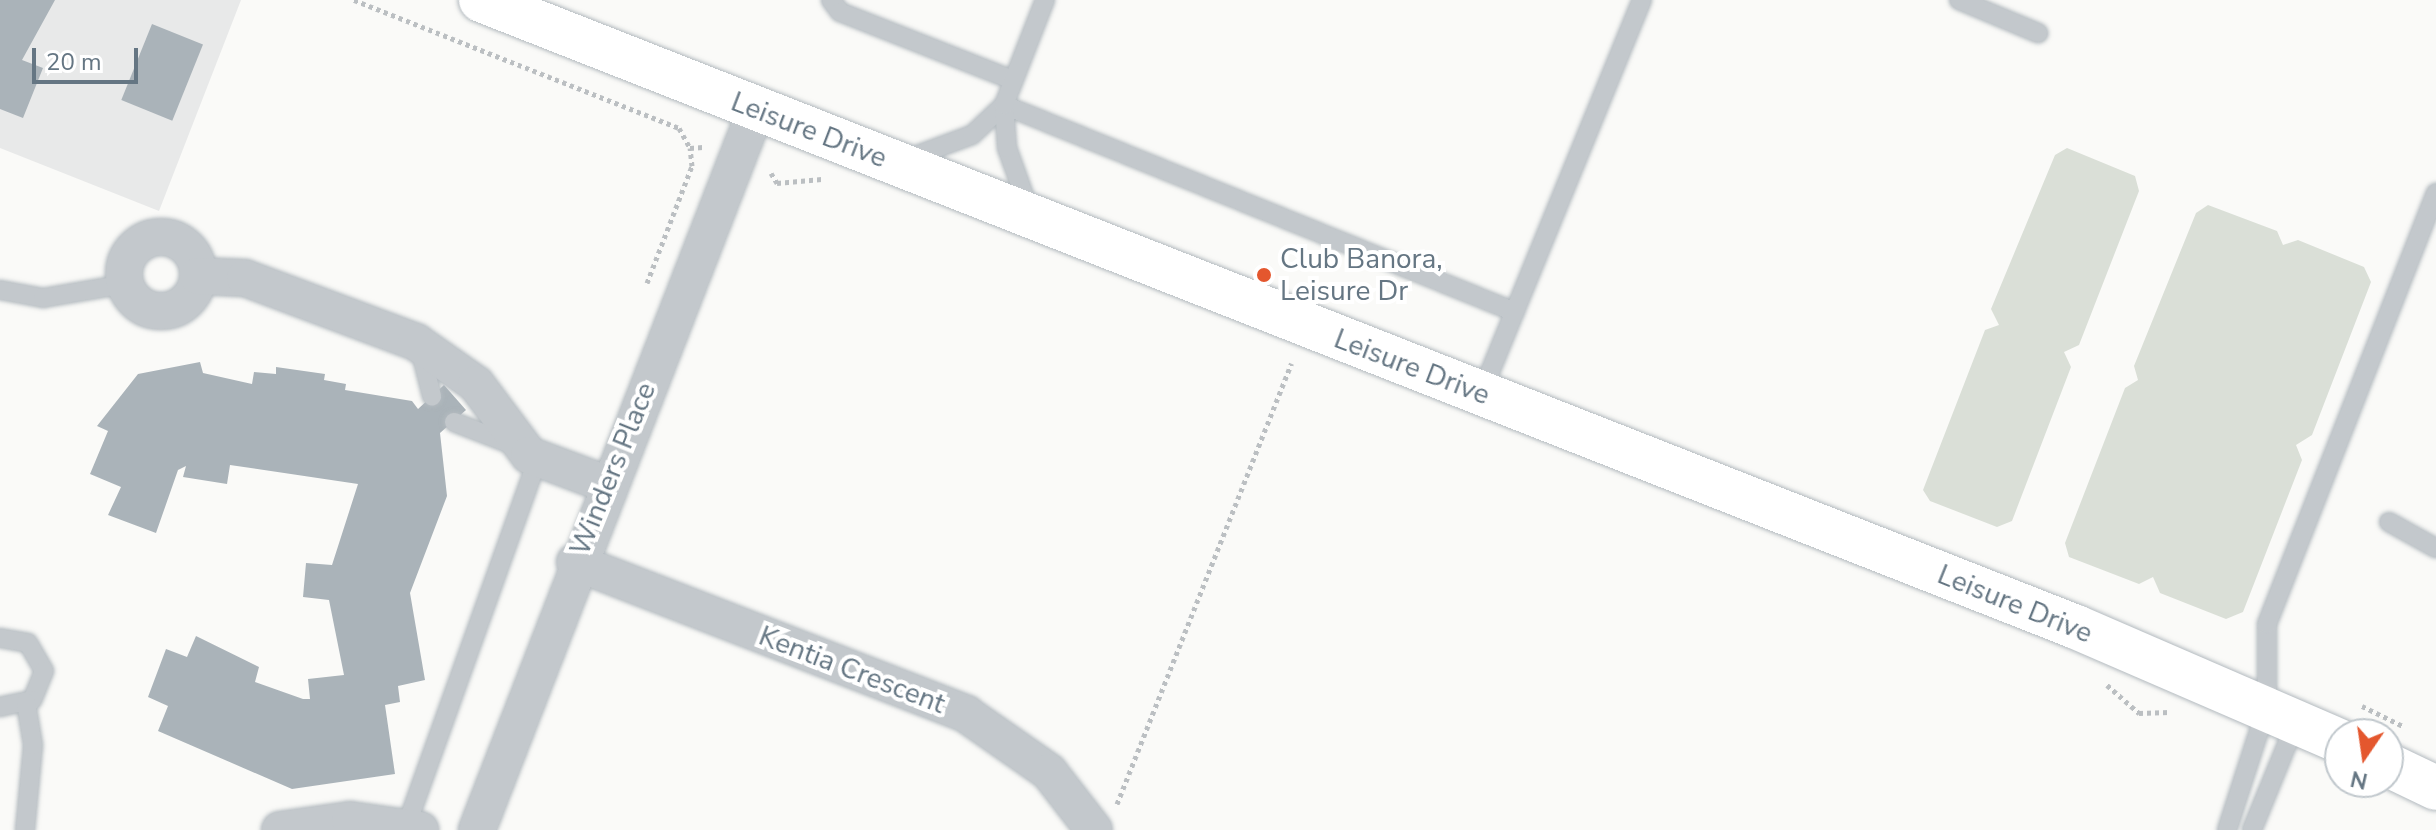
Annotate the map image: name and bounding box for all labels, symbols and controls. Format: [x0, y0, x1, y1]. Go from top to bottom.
scale bar [36, 32, 142, 82]
text: 20 m [46, 46, 102, 78]
street label: Leisure Drive [726, 85, 892, 175]
place label: Club Banora, Leisure Dr [1280, 242, 1443, 308]
marker: Club Banora, Leisure Dr [1255, 266, 1273, 284]
street label: Leisure Drive [1329, 322, 1495, 412]
street label: Winders Place [563, 378, 663, 560]
street label: Leisure Drive [1933, 558, 2097, 650]
street label: Kentia Crescent [754, 619, 950, 721]
north arrow [2324, 718, 2404, 798]
text: N [2348, 763, 2370, 796]

